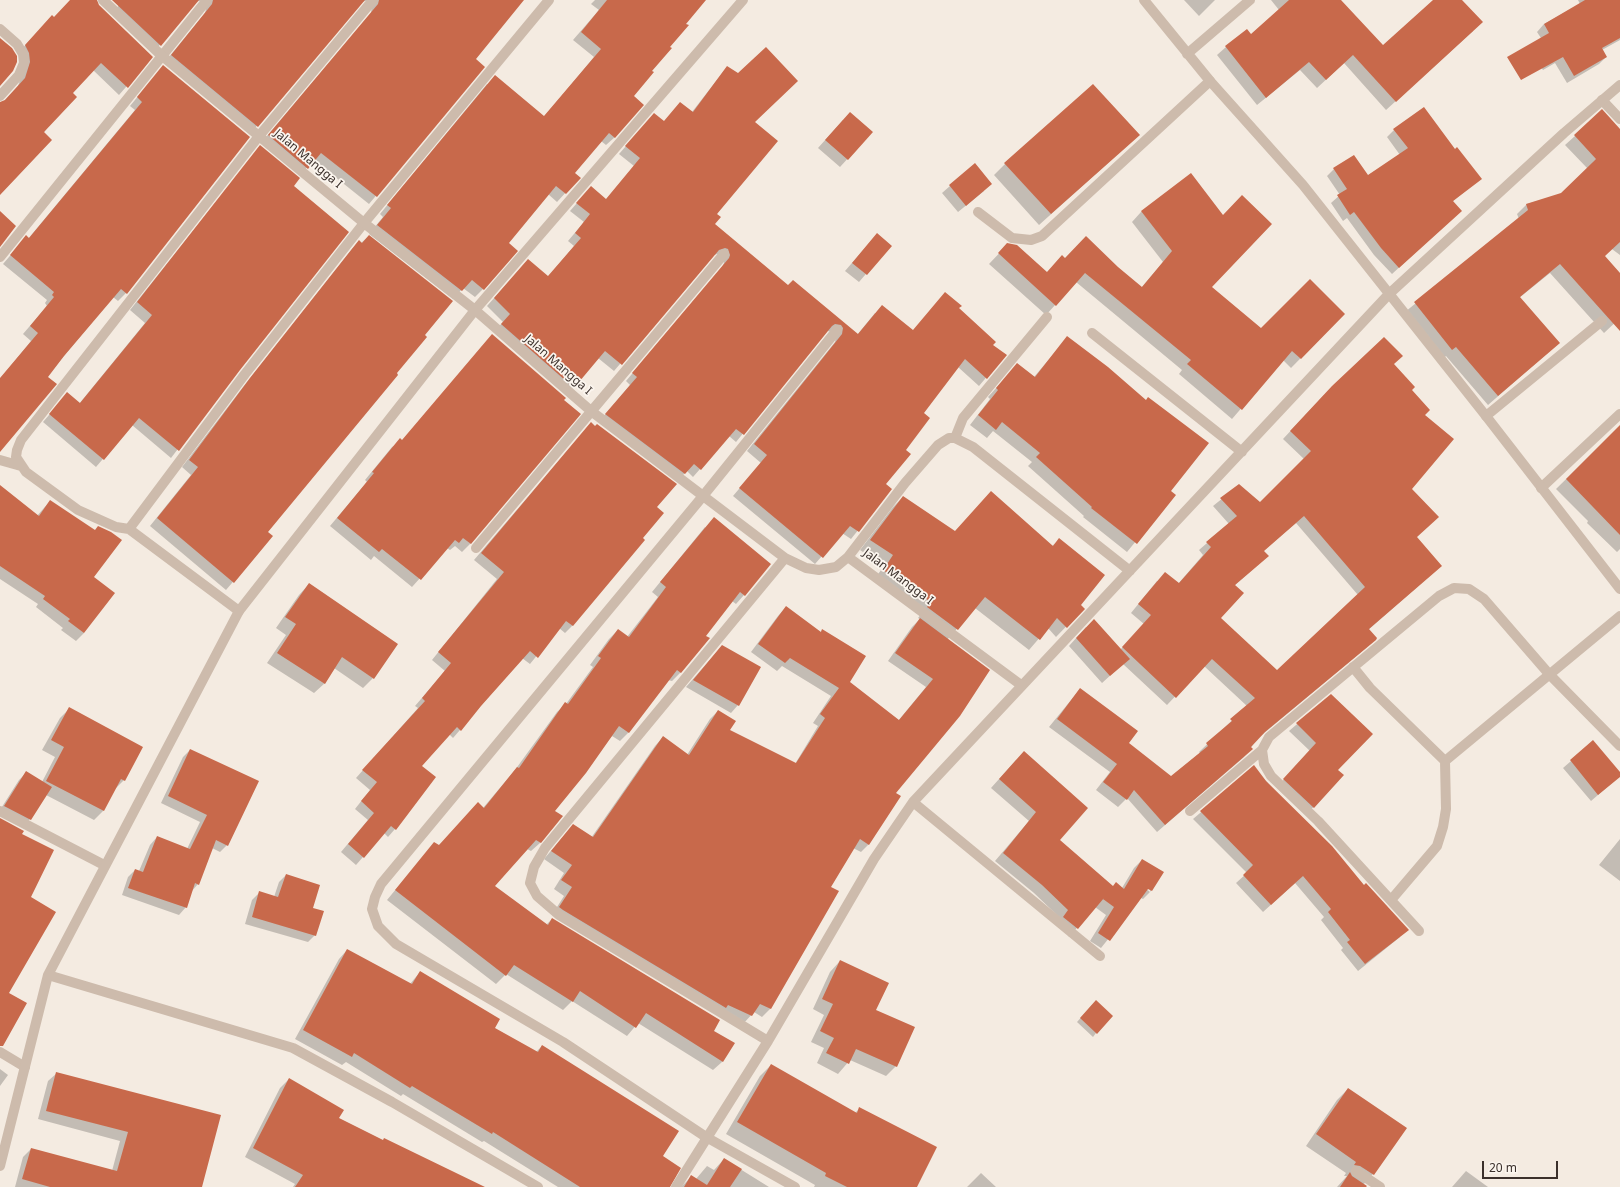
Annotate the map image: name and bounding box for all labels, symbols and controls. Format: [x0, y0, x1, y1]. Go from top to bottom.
street label: Jalan Mangga I [271, 126, 345, 192]
street label: Jalan Mangga I [522, 332, 594, 398]
street label: Jalan Mangga I [860, 546, 936, 608]
scale bar [1484, 1153, 1560, 1179]
text: 20 m [1489, 1159, 1517, 1176]

